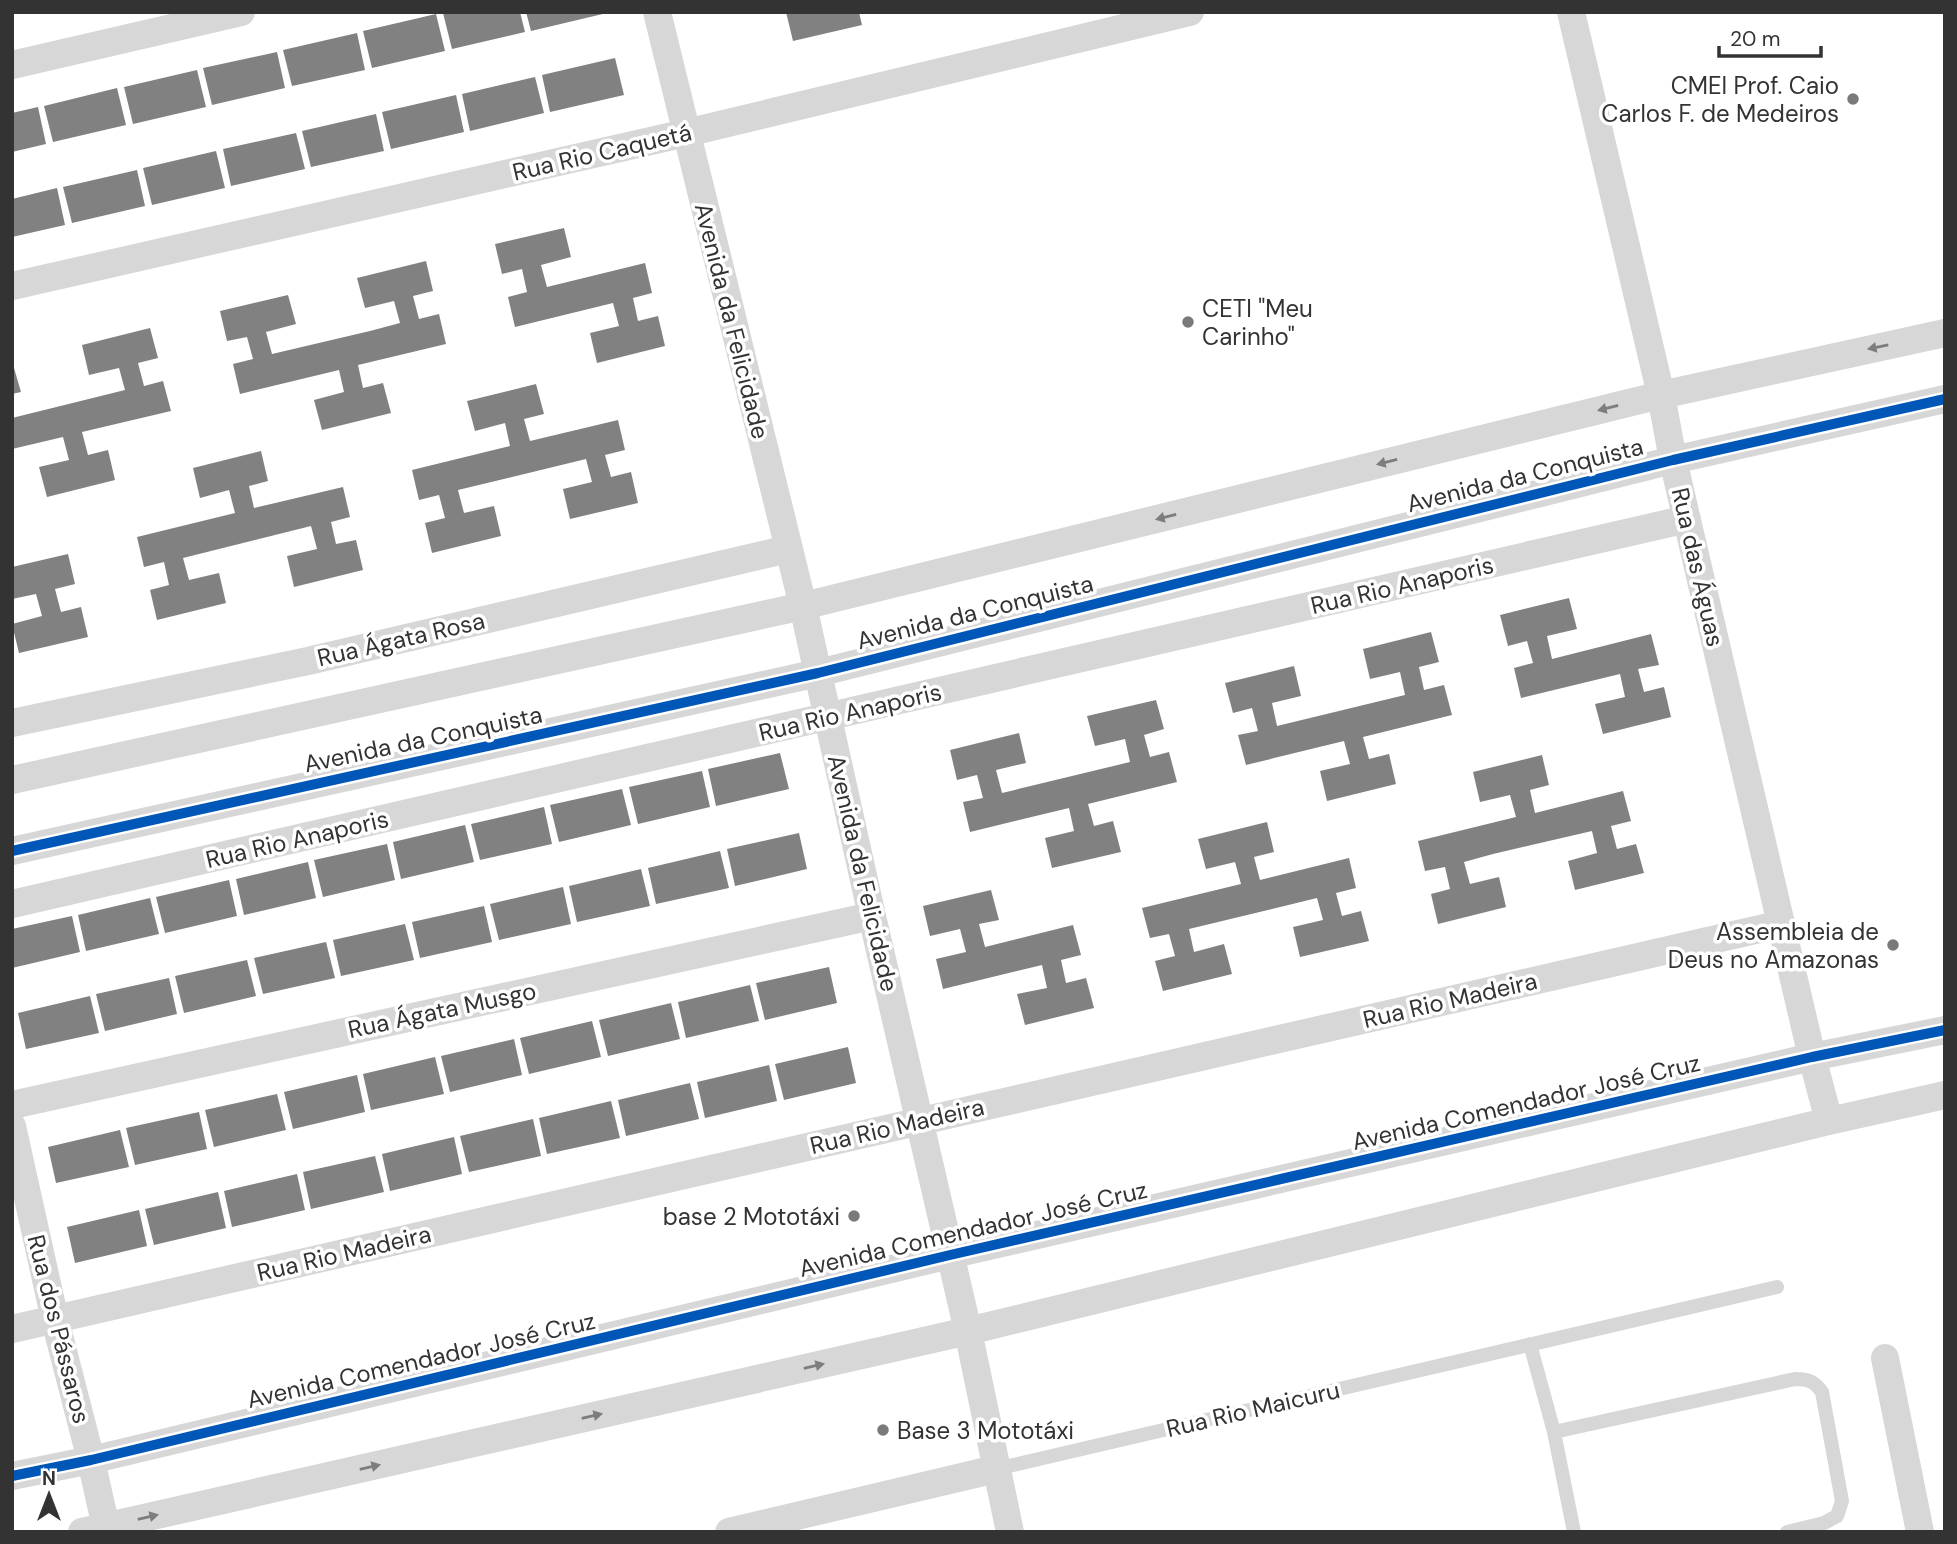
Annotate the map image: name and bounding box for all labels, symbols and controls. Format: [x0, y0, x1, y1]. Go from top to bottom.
scale bar [1719, 14, 1820, 58]
text: 20 m [1730, 25, 1781, 53]
place label: CMEI Prof. Caio Carlos F. de Medeiros [1601, 70, 1839, 129]
marker: CMEI Prof. Caio Carlos F. de Medeiros [1845, 91, 1861, 107]
street label: Rua Rio Caquetá [509, 116, 695, 188]
street label: Avenida da Felicidade [688, 200, 776, 442]
place label: CETI "Meu Carinho" [1202, 293, 1313, 352]
marker: CETI "Meu Carinho" [1180, 314, 1196, 330]
one-way arrow [1867, 342, 1889, 353]
one-way arrow [1597, 403, 1619, 414]
street label: Avenida da Conquista [1404, 431, 1646, 519]
one-way arrow [1376, 457, 1398, 468]
street label: Rua das Águas [1665, 485, 1731, 649]
one-way arrow [1155, 512, 1177, 523]
street label: Rua Rio Anaporis [1308, 549, 1496, 621]
street label: Avenida da Conquista [854, 568, 1096, 656]
street label: Rua Ágata Rosa [314, 605, 488, 673]
street label: Rua Rio Anaporis [756, 676, 944, 748]
street label: Avenida da Conquista [301, 699, 545, 779]
street label: Avenida da Felicidade [821, 751, 905, 995]
street label: Rua Rio Anaporis [203, 803, 391, 875]
place label: Assembleia de Deus no Amazonas [1668, 916, 1879, 975]
marker: Assembleia de Deus no Amazonas [1885, 937, 1901, 953]
street label: Rua Rio Madeira [1360, 965, 1540, 1035]
street label: Rua Ágata Musgo [345, 975, 539, 1045]
street label: Avenida Comendador José Cruz [1349, 1047, 1703, 1157]
street label: Rua Rio Madeira [807, 1091, 987, 1161]
street label: Avenida Comendador José Cruz [796, 1174, 1150, 1284]
place label: base 2 Mototáxi [663, 1201, 840, 1232]
marker: base 2 Mototáxi [846, 1208, 862, 1224]
street label: Rua Rio Madeira [254, 1218, 434, 1288]
street label: Rua dos Pássaros [21, 1231, 97, 1427]
street label: Avenida Comendador José Cruz [244, 1305, 598, 1415]
one-way arrow [803, 1360, 825, 1371]
street label: Rua Rio Maicuru [1163, 1374, 1343, 1444]
one-way arrow [581, 1411, 603, 1422]
place label: Base 3 Mototáxi [897, 1415, 1074, 1446]
marker: Base 3 Mototáxi [875, 1422, 891, 1438]
north arrow [14, 1460, 84, 1530]
one-way arrow [359, 1461, 381, 1472]
text: N [42, 1466, 56, 1491]
one-way arrow [138, 1511, 160, 1522]

